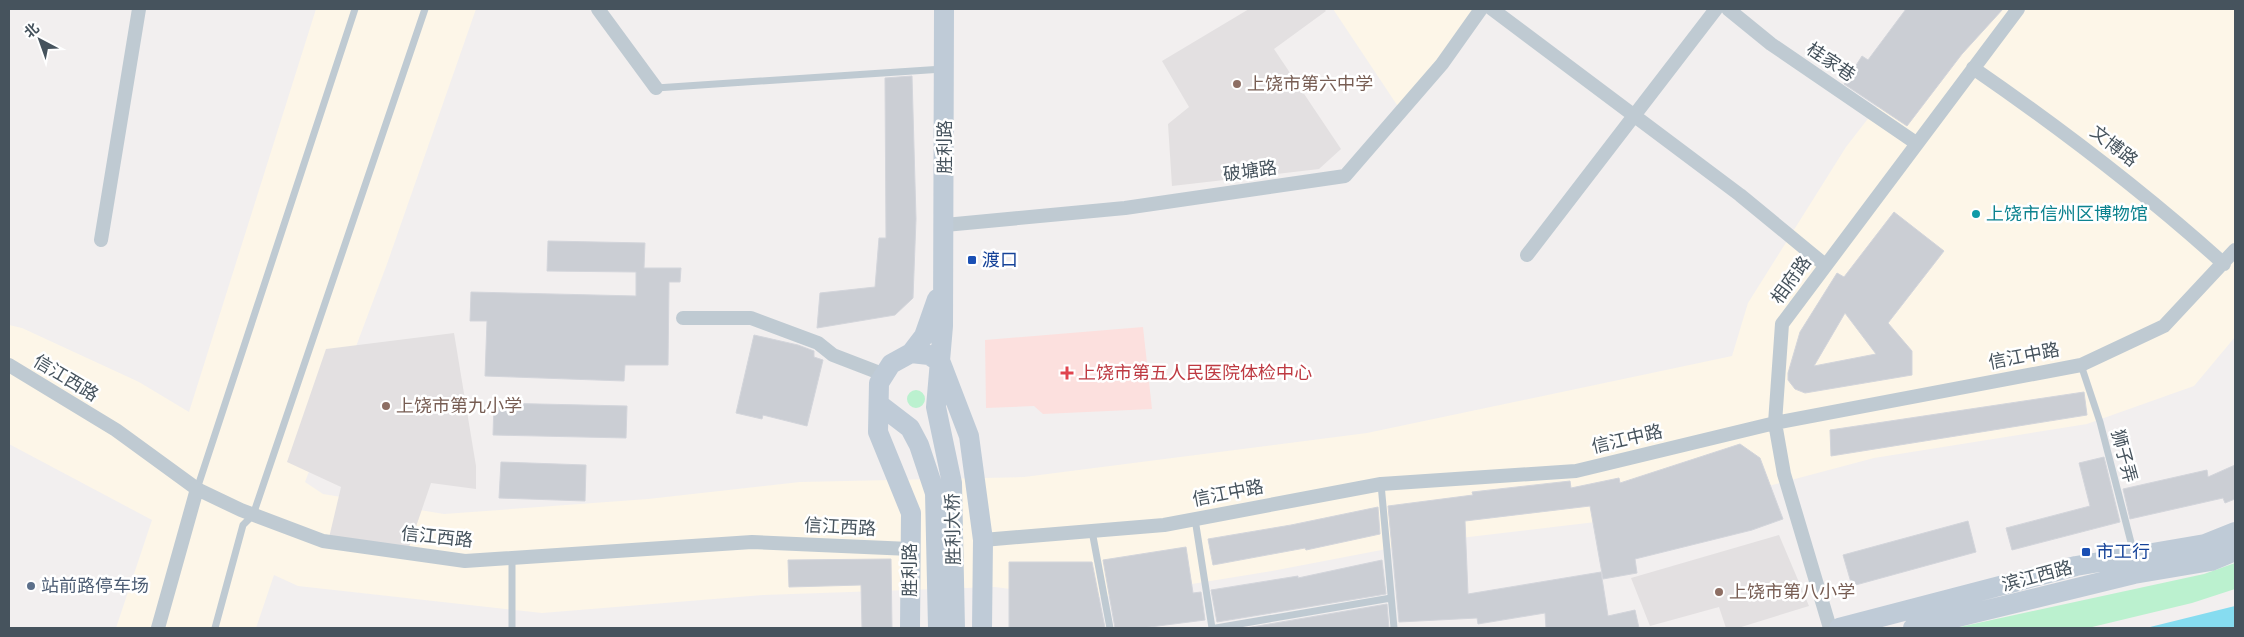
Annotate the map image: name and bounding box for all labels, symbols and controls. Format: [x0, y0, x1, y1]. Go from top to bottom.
north arrow [15, 15, 65, 65]
text: 北 [21, 20, 42, 41]
street label: 桂家巷 [1803, 38, 1860, 85]
place label: 上饶市第六中学 [1247, 73, 1373, 94]
marker: 上饶市第六中学 [1231, 78, 1243, 90]
street label: 胜利路 [934, 120, 955, 174]
street label: 文博路 [2087, 121, 2142, 171]
street label: 破塘路 [1222, 156, 1278, 185]
place label: 上饶市信州区博物馆 [1986, 203, 2148, 224]
marker: 上饶市信州区博物馆 [1970, 208, 1982, 220]
place label: 渡口 [982, 249, 1018, 270]
street label: 相府路 [1766, 252, 1815, 308]
marker: 渡口 [966, 254, 978, 266]
street label: 信江中路 [1987, 338, 2061, 373]
street label: 信江西路 [30, 350, 103, 405]
place label: 上饶市第五人民医院体检中心 [1078, 362, 1312, 383]
marker: 上饶市第五人民医院体检中心 [1060, 366, 1074, 380]
place label: 上饶市第九小学 [396, 395, 522, 416]
marker: 上饶市第九小学 [380, 400, 392, 412]
street label: 信江中路 [1589, 420, 1664, 457]
street label: 狮子弄 [2107, 427, 2142, 485]
street label: 信江中路 [1191, 475, 1265, 510]
street label: 胜利大桥 [941, 493, 964, 565]
street label: 信江西路 [804, 514, 877, 539]
street label: 信江西路 [400, 522, 474, 551]
place label: 市工行 [2096, 541, 2150, 562]
street label: 胜利路 [899, 543, 920, 597]
marker: 市工行 [2080, 546, 2092, 558]
street label: 滨江西路 [1999, 556, 2074, 595]
place label: 站前路停车场 [41, 575, 149, 596]
marker: 站前路停车场 [25, 580, 37, 592]
place label: 上饶市第八小学 [1729, 581, 1855, 602]
marker: 上饶市第八小学 [1713, 586, 1725, 598]

